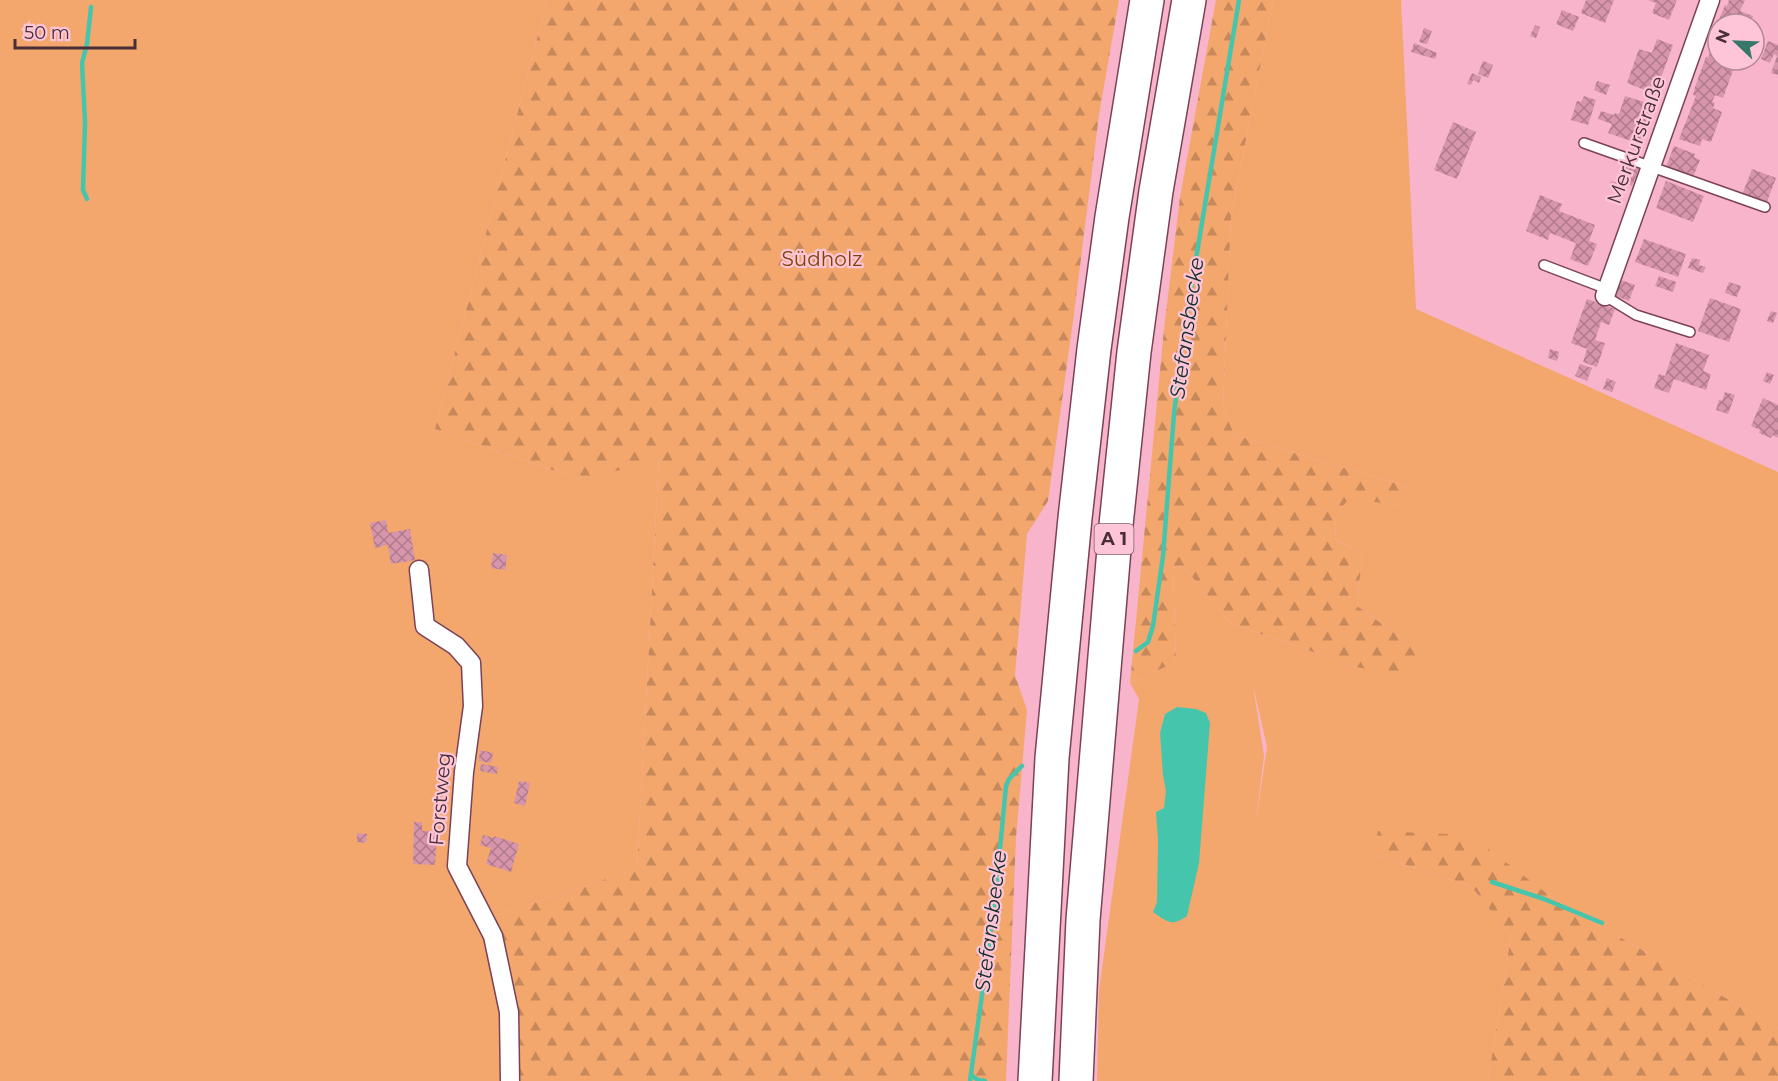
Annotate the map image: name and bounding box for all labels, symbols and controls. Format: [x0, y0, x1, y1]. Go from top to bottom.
scale bar [15, 12, 135, 50]
north arrow [1706, 12, 1766, 72]
text: 50 m [24, 22, 70, 44]
text: N [1711, 27, 1734, 46]
street label: Merkurstraße [1602, 73, 1670, 207]
park label: Südholz [782, 247, 862, 271]
water label: Stefansbecke [1164, 256, 1209, 400]
road number: A 1 [1094, 524, 1134, 554]
street label: Forstweg [424, 751, 456, 847]
water label: Stefansbecke [969, 849, 1012, 993]

